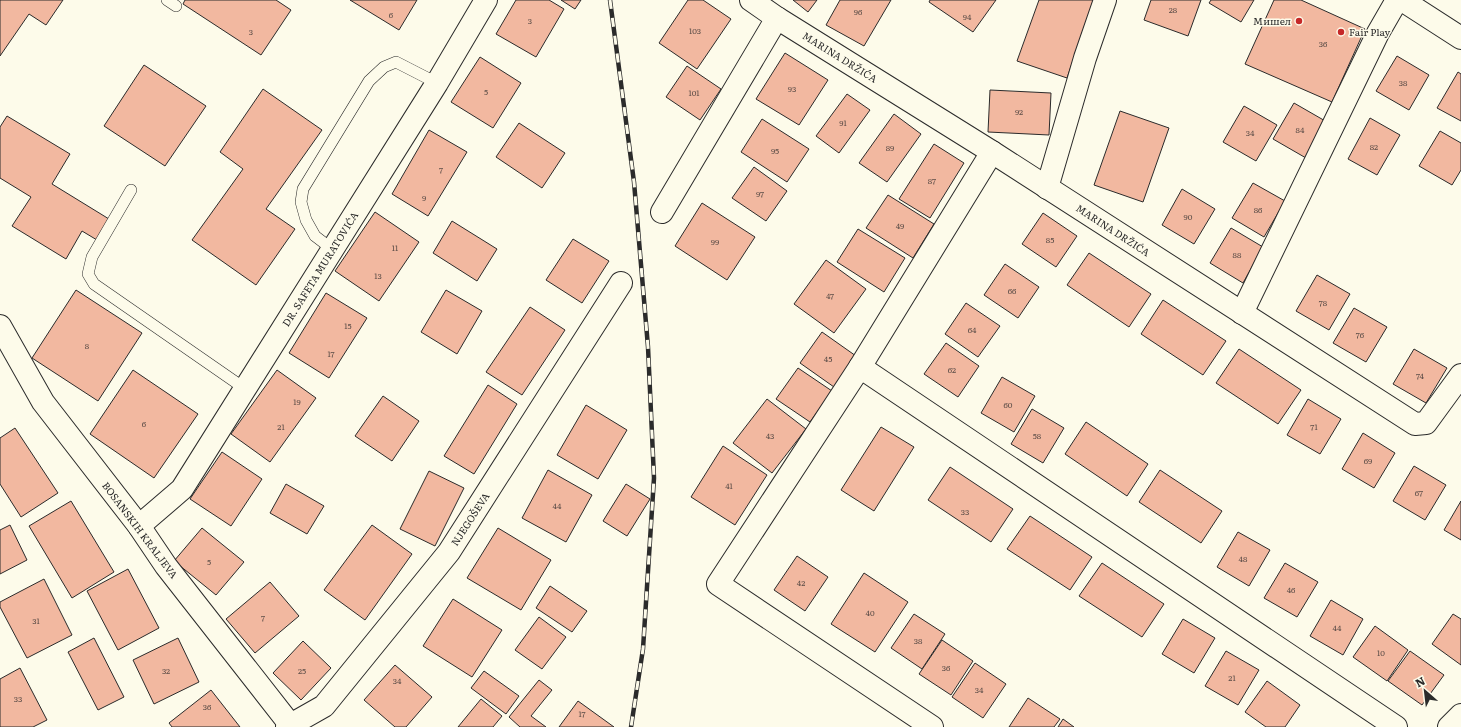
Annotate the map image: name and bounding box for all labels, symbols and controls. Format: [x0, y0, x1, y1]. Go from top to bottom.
house number: 28 [1169, 4, 1178, 15]
house number: 96 [854, 6, 863, 17]
house number: 6 [389, 9, 394, 20]
house number: 94 [963, 11, 972, 22]
place label: Мишел [1253, 13, 1291, 28]
house number: 3 [528, 15, 532, 26]
marker: Мишел [1294, 16, 1304, 26]
place label: Fair Play [1349, 24, 1390, 39]
house number: 103 [689, 25, 701, 36]
house number: 3 [249, 26, 253, 37]
marker: Fair Play [1336, 27, 1346, 37]
street label: MARINA DRŽIĆA [800, 28, 881, 86]
house number: 36 [1319, 38, 1328, 49]
house number: 38 [1399, 77, 1408, 88]
house number: 93 [788, 83, 796, 94]
house number: 5 [484, 86, 488, 97]
house number: 101 [688, 87, 700, 98]
house number: 92 [1015, 106, 1023, 117]
house number: 91 [839, 117, 847, 128]
house number: 84 [1296, 124, 1305, 135]
house number: 34 [1246, 127, 1255, 138]
house number: 82 [1370, 141, 1378, 152]
house number: 89 [886, 142, 894, 153]
house number: 95 [771, 145, 779, 156]
house number: 7 [439, 164, 443, 175]
house number: 87 [928, 175, 936, 186]
house number: 97 [756, 188, 764, 199]
house number: 9 [422, 192, 426, 203]
street label: MARINA DRŽIĆA [1073, 200, 1154, 260]
house number: 86 [1254, 204, 1263, 215]
street label: DR. SAFETA MURATOVIĆA [278, 208, 362, 329]
house number: 90 [1184, 211, 1193, 222]
house number: 49 [896, 220, 904, 231]
house number: 85 [1046, 234, 1054, 245]
house number: 99 [711, 236, 719, 247]
house number: 11 [392, 242, 399, 253]
house number: 88 [1233, 249, 1242, 260]
house number: 13 [374, 270, 382, 281]
house number: 66 [1008, 285, 1017, 296]
house number: 47 [826, 290, 834, 301]
house number: 78 [1319, 297, 1328, 308]
house number: 15 [344, 320, 352, 331]
house number: 64 [968, 324, 977, 335]
house number: 76 [1356, 329, 1365, 340]
house number: 8 [85, 340, 90, 351]
house number: 17 [327, 348, 335, 359]
house number: 45 [824, 353, 832, 364]
house number: 62 [948, 364, 956, 375]
house number: 74 [1416, 370, 1425, 381]
house number: 19 [293, 396, 301, 407]
house number: 60 [1004, 399, 1013, 410]
house number: 6 [142, 418, 147, 429]
house number: 21 [277, 421, 285, 432]
house number: 71 [1310, 421, 1318, 432]
house number: 43 [766, 430, 774, 441]
house number: 58 [1033, 430, 1042, 441]
house number: 69 [1364, 455, 1372, 466]
street label: BOSANSKIH KRALJEVA [99, 478, 182, 582]
house number: 41 [725, 480, 734, 491]
house number: 67 [1415, 487, 1423, 498]
street label: NJEGOŠEVA [447, 489, 493, 548]
house number: 44 [553, 500, 562, 511]
house number: 33 [961, 506, 969, 517]
house number: 48 [1239, 553, 1248, 564]
house number: 5 [207, 556, 211, 567]
house number: 42 [797, 577, 805, 588]
house number: 46 [1287, 584, 1296, 595]
house number: 40 [865, 607, 875, 618]
house number: 7 [261, 612, 265, 623]
house number: 31 [32, 615, 41, 626]
house number: 44 [1333, 622, 1342, 633]
house number: 38 [914, 635, 923, 646]
house number: 10 [1377, 647, 1385, 658]
house number: 36 [942, 662, 951, 673]
house number: 32 [162, 665, 170, 676]
house number: 25 [298, 665, 306, 676]
north arrow [1405, 671, 1445, 711]
house number: 21 [1228, 672, 1236, 683]
text: N [1412, 672, 1428, 691]
house number: 34 [393, 675, 402, 686]
house number: 34 [975, 684, 984, 695]
house number: 33 [14, 693, 22, 704]
house number: 36 [203, 701, 212, 712]
house number: 17 [578, 708, 586, 719]

